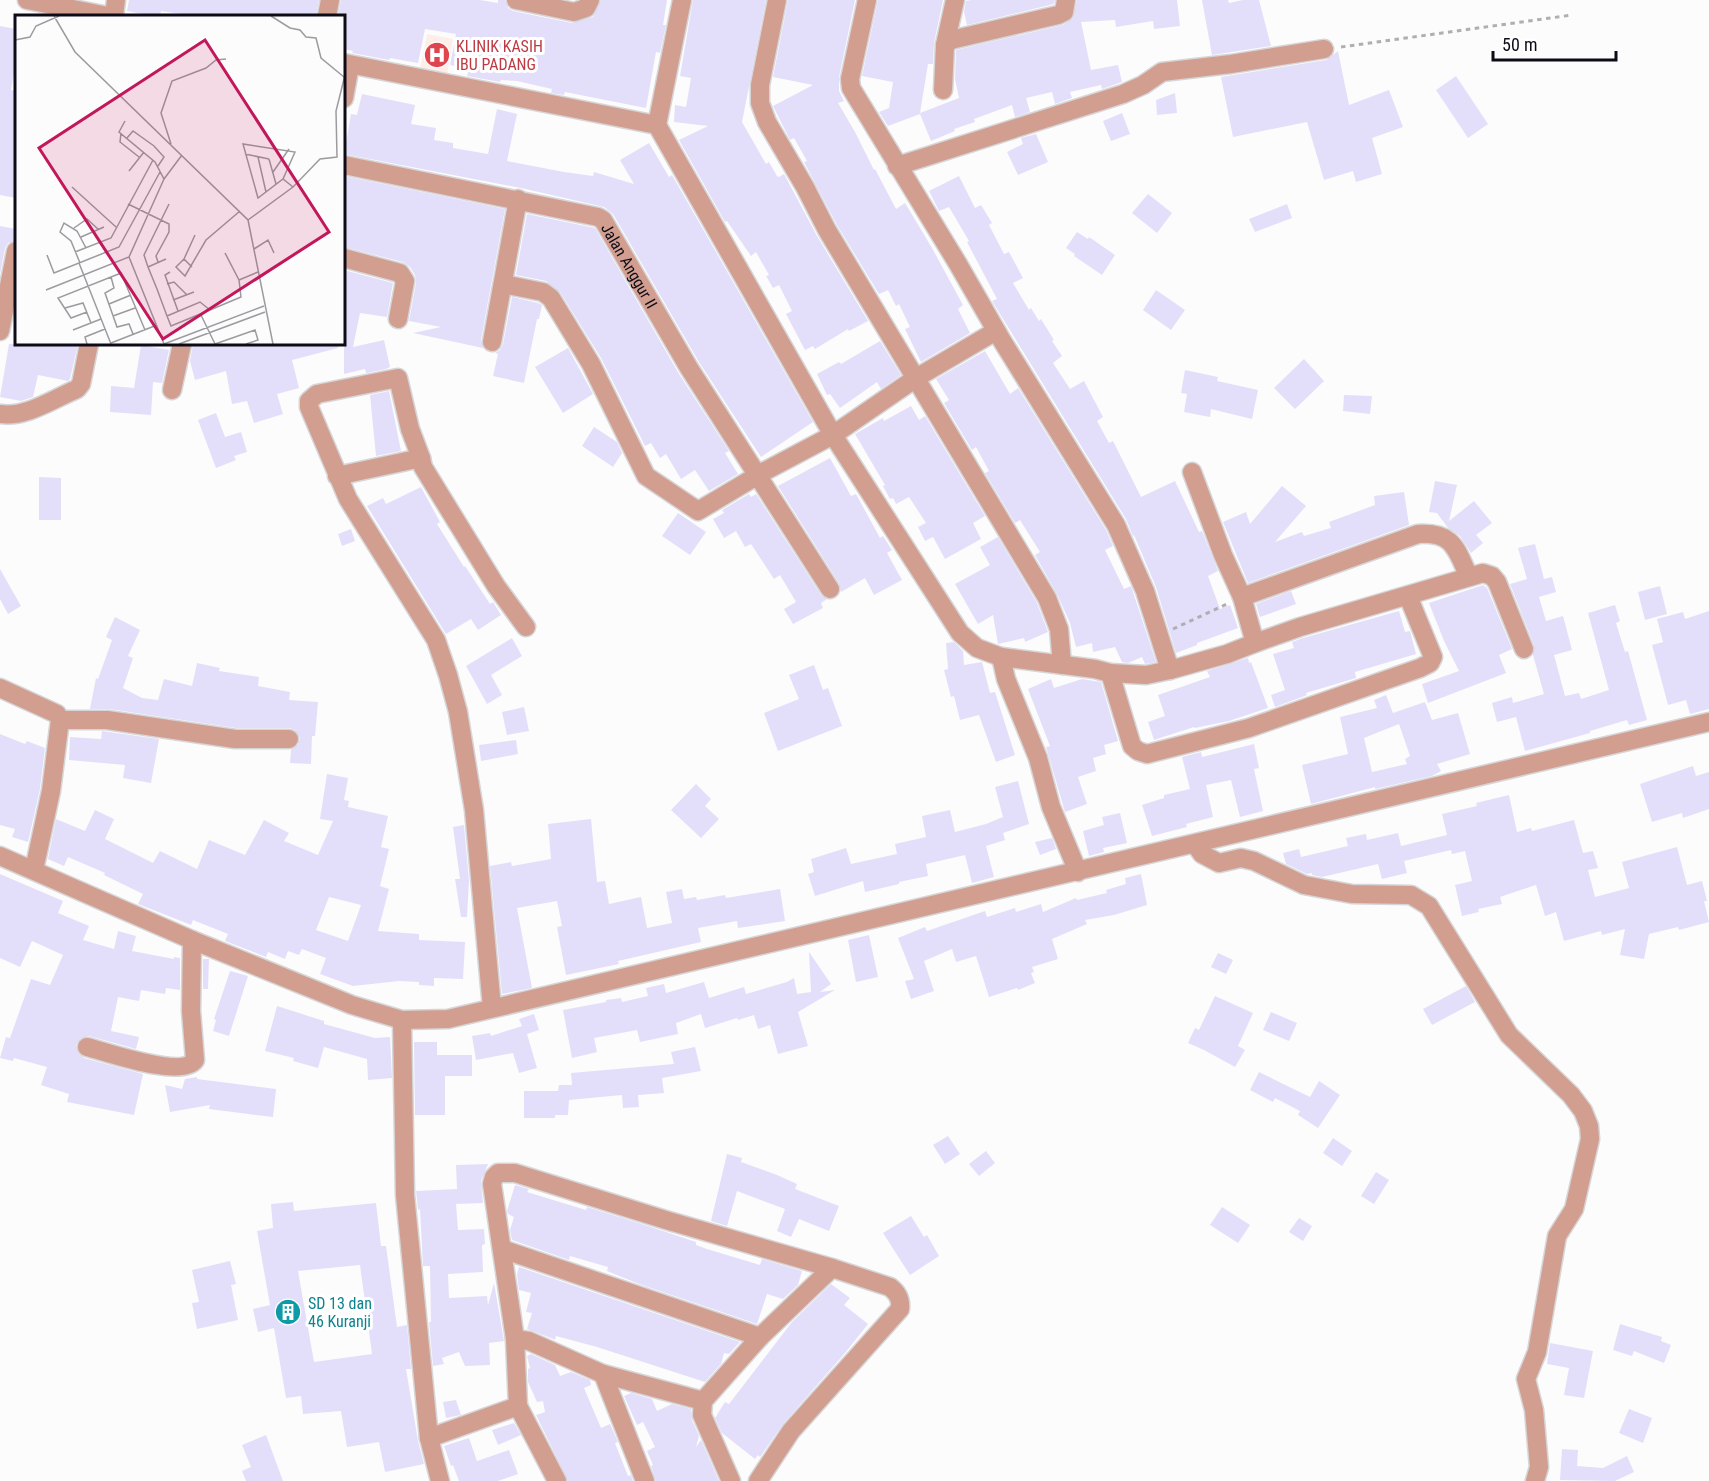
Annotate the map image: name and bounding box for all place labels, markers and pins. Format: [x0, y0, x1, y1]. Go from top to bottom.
place label: KLINIK KASIH IBU PADANG [456, 37, 543, 74]
hospital icon: KLINIK KASIH IBU PADANG [422, 40, 452, 70]
place label: SD 13 dan 46 Kuranji [308, 1294, 372, 1331]
building icon: SD 13 dan 46 Kuranji [273, 1297, 303, 1327]

